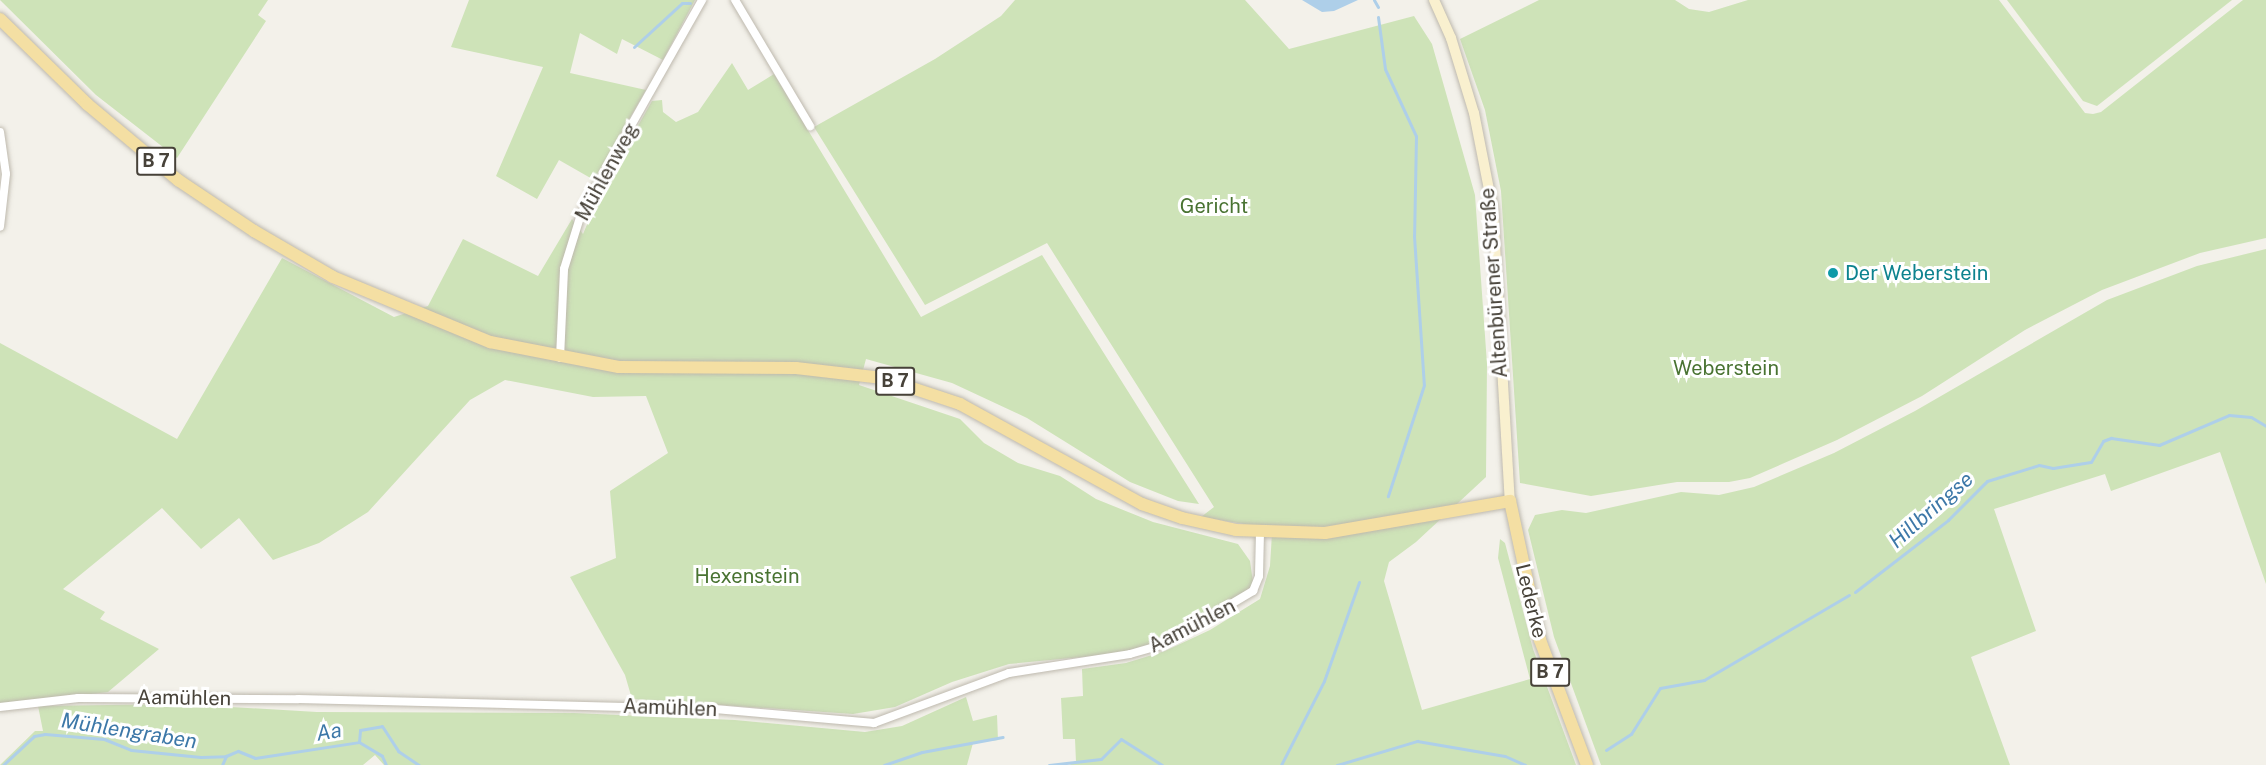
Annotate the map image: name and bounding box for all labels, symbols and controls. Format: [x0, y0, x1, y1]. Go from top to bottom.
street label: Mühlenweg [570, 119, 644, 225]
road number: B 7 [135, 146, 177, 176]
street label: Altenbürener Straße [1475, 187, 1513, 379]
park label: Gericht [1180, 194, 1248, 218]
place label: Der Weberstein [1845, 261, 1989, 285]
marker: Der Weberstein [1826, 266, 1840, 280]
park label: Weberstein [1673, 356, 1779, 380]
road number: B 7 [874, 366, 916, 396]
water label: Hillbringse [1884, 466, 1978, 554]
street label: Lederke [1510, 561, 1552, 641]
park label: Hexenstein [695, 564, 799, 588]
street label: Aamühlen [1145, 594, 1239, 658]
road number: B 7 [1529, 657, 1571, 687]
street label: Aamühlen [137, 685, 231, 711]
street label: Aamühlen [622, 694, 718, 722]
water label: Mühlengraben [59, 708, 199, 754]
water label: Aa [314, 718, 344, 746]

